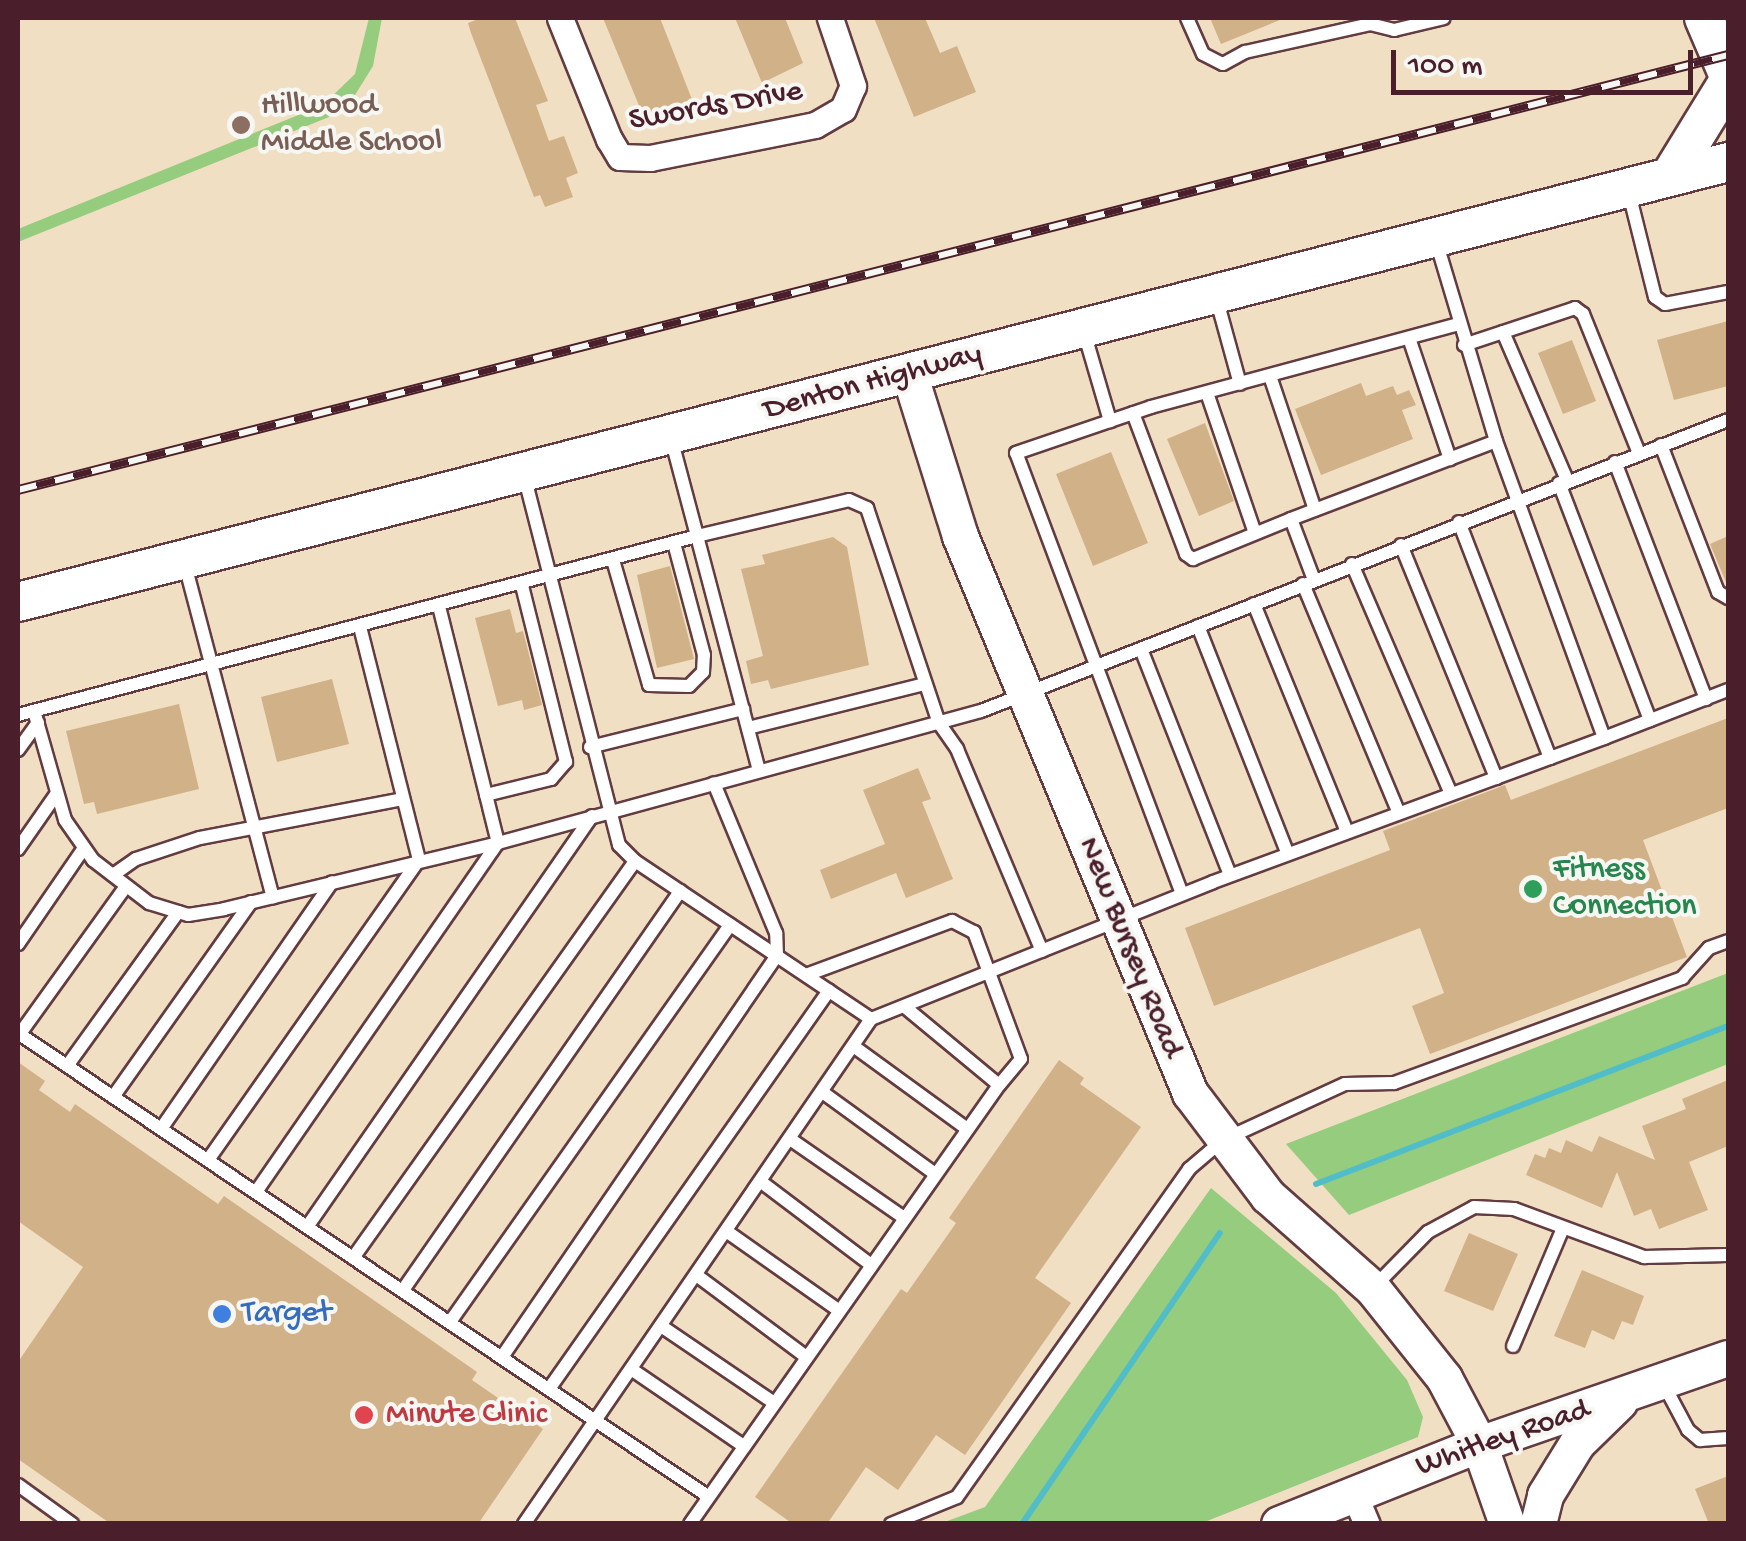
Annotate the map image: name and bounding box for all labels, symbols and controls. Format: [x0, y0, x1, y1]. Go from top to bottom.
scale bar [1396, 30, 1698, 92]
text: 100 m [1408, 50, 1483, 85]
street label: Swords Drive [626, 73, 806, 141]
place label: Hillwood Middle School [261, 88, 442, 163]
marker: Hillwood Middle School [230, 114, 252, 136]
street label: Denton Highway [760, 335, 986, 431]
street label: New Bursey Road [1067, 832, 1191, 1064]
place label: Fitness Connection [1553, 852, 1697, 927]
marker: Fitness Connection [1522, 878, 1544, 900]
place label: Target [242, 1295, 331, 1333]
marker: Target [211, 1303, 233, 1325]
street label: Whitley Road [1411, 1391, 1595, 1487]
place label: Minute Clinic [386, 1396, 547, 1434]
marker: Minute Clinic [351, 1402, 377, 1428]

